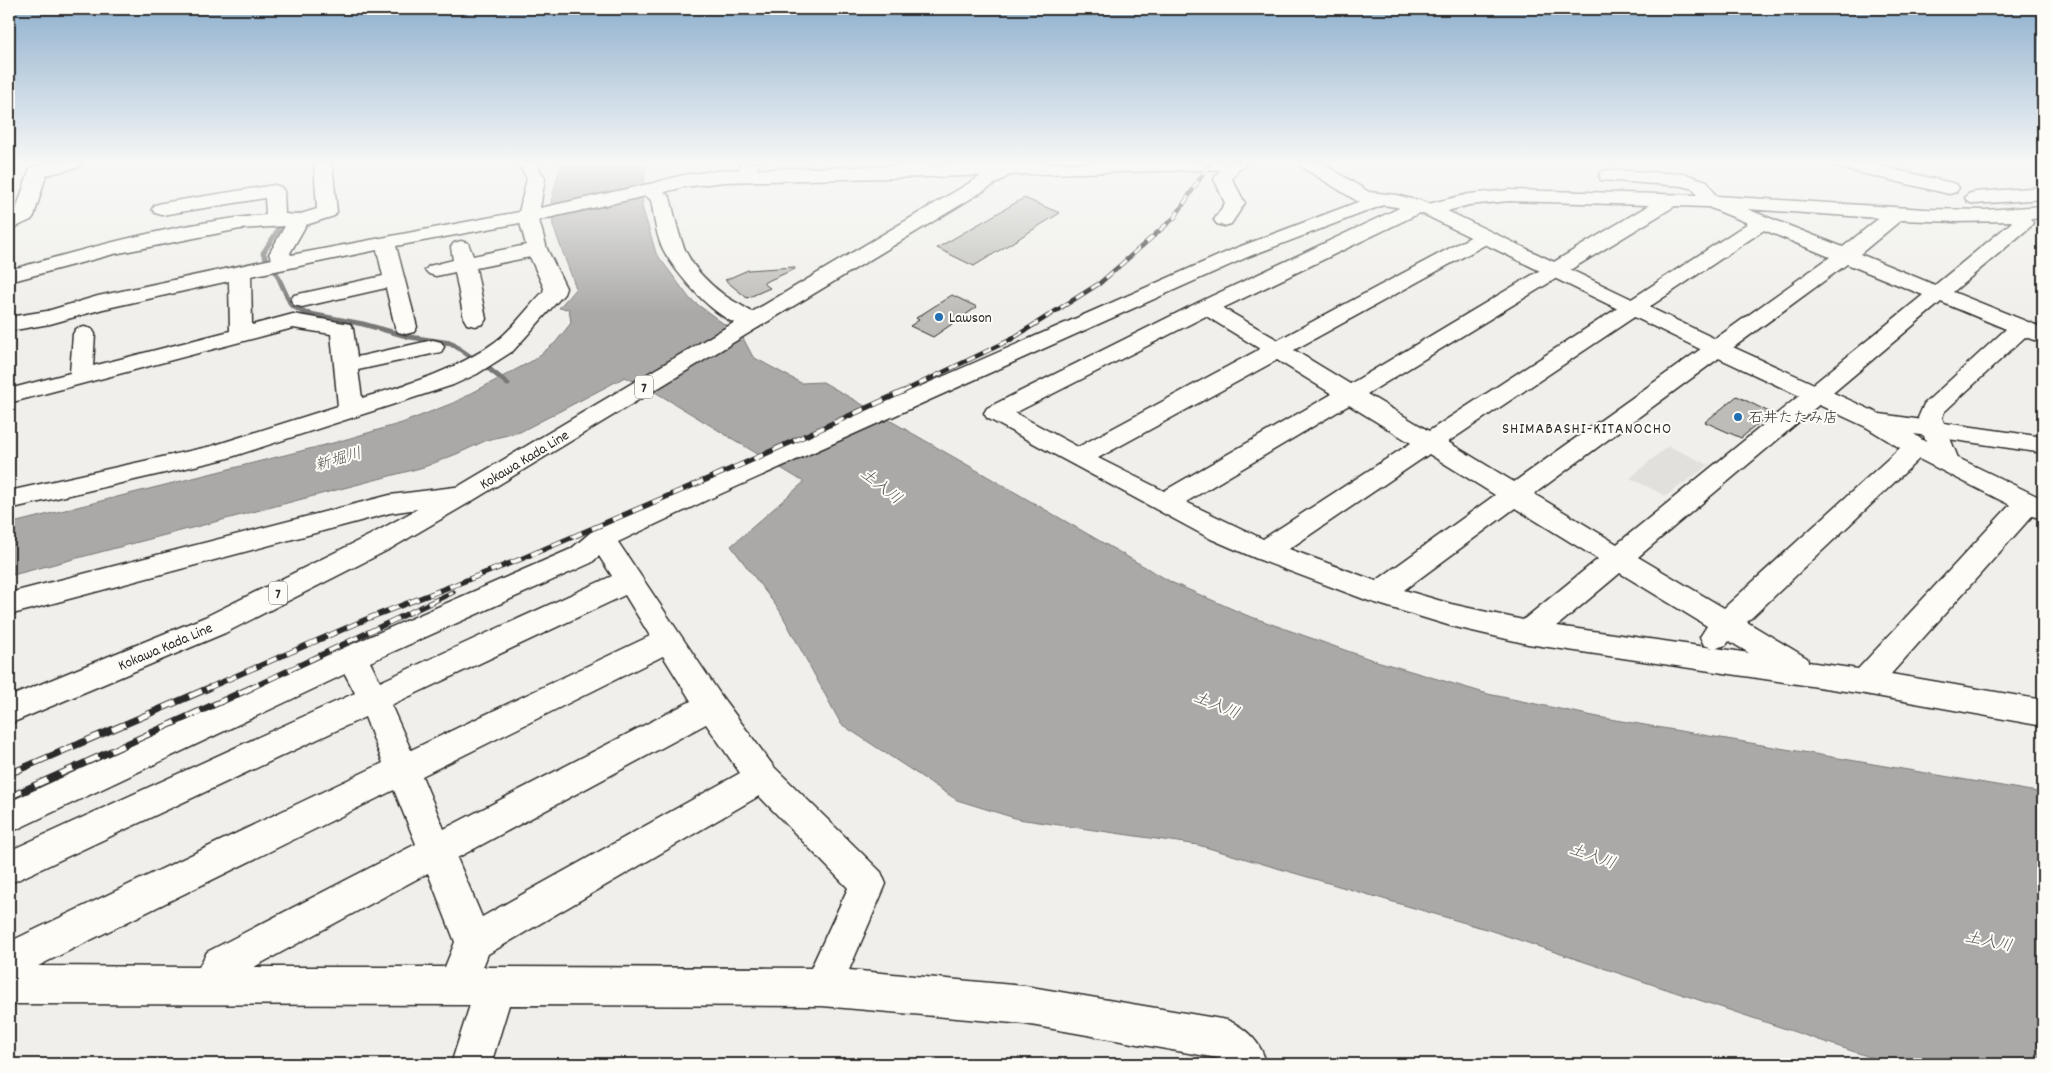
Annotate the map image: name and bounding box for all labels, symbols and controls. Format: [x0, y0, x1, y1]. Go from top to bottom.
place label: Lawson [949, 308, 992, 330]
marker: Lawson [933, 311, 945, 323]
road number: 7 [635, 376, 653, 398]
place label: 石井たたみ店 [1748, 408, 1838, 430]
marker: 石井たたみ店 [1732, 411, 1744, 423]
district label: SHIMABASHI-KITANOCHO [1502, 418, 1672, 441]
street label: Kokawa Kada Line [476, 425, 574, 496]
water label: 新堀川 [312, 443, 365, 478]
water label: 土入川 [854, 463, 906, 511]
road number: 7 [269, 582, 287, 604]
street label: Kokawa Kada Line [115, 618, 217, 678]
water label: 土入川 [1189, 687, 1243, 726]
water label: 土入川 [1566, 839, 1619, 876]
water label: 土入川 [1963, 926, 2014, 959]

